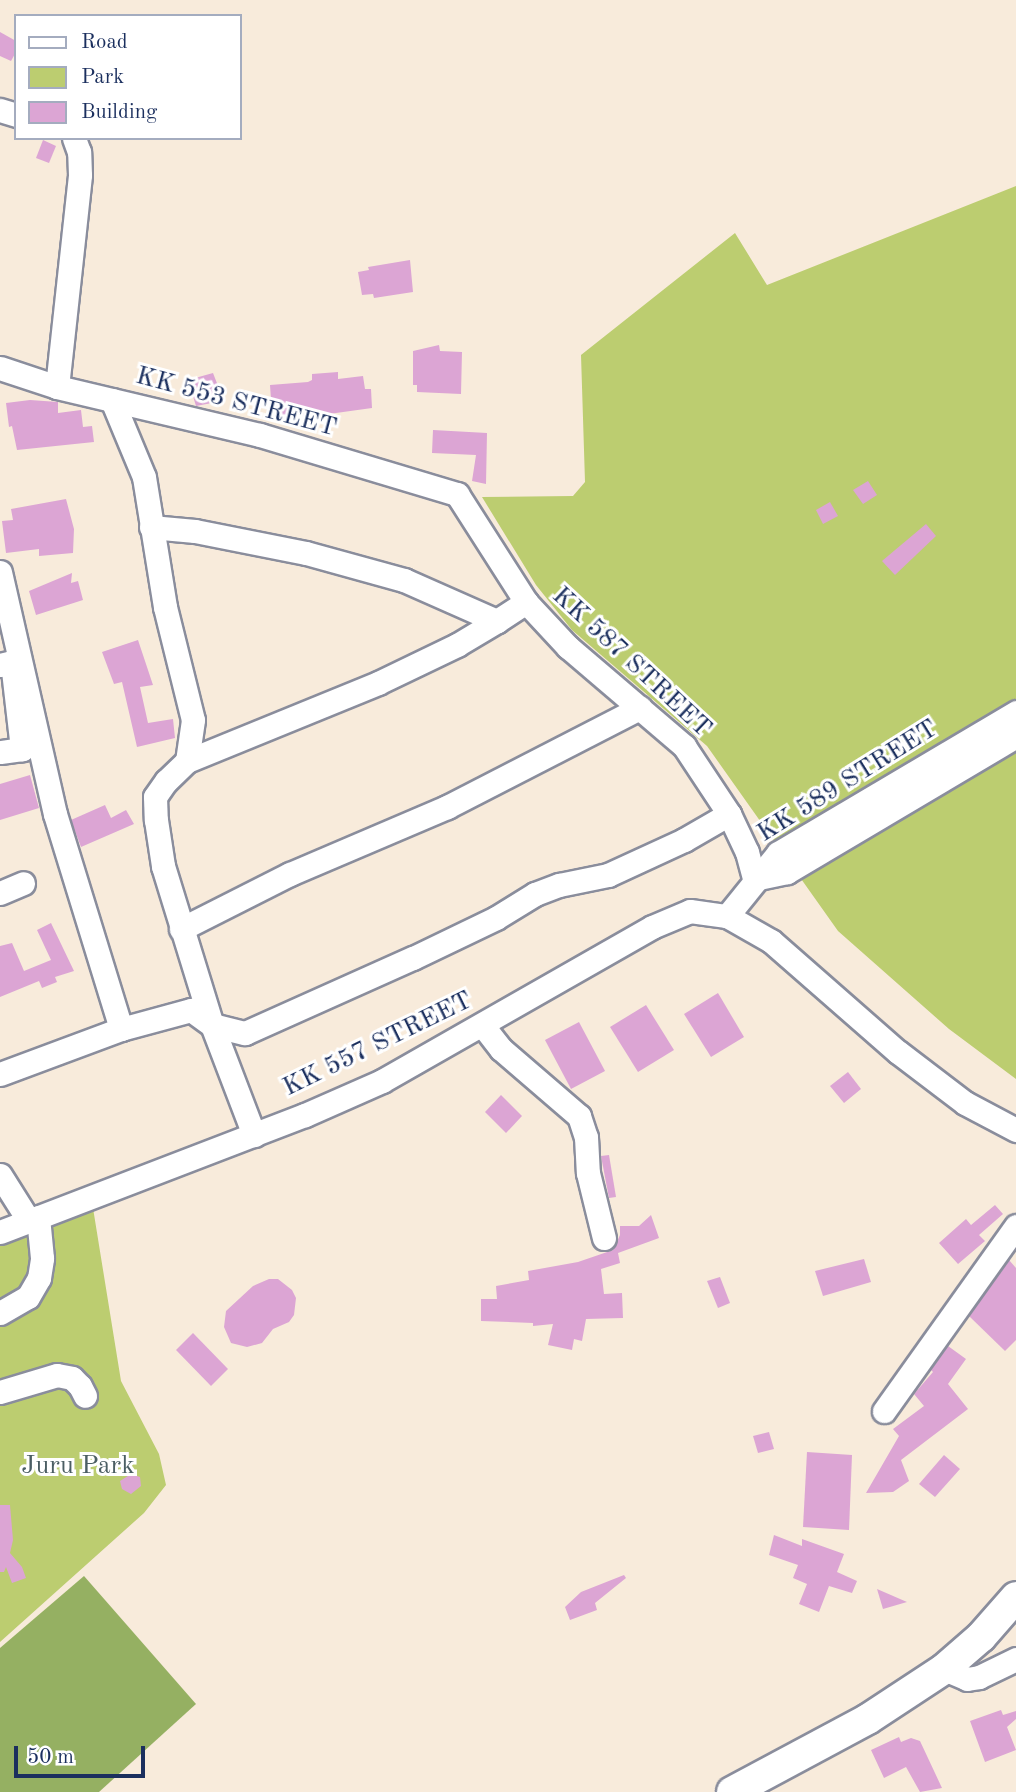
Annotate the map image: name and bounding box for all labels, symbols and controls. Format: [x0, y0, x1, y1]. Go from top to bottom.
legend [14, 14, 242, 140]
text: Road [81, 32, 128, 53]
text: Park [81, 67, 124, 88]
text: Building [81, 102, 157, 123]
street label: KK 553 STREET [132, 361, 340, 445]
street label: KK 587 STREET [545, 581, 717, 745]
street label: KK 589 STREET [752, 714, 944, 850]
street label: KK 557 STREET [278, 986, 478, 1104]
park label: Juru Park [21, 1451, 135, 1483]
scale bar [18, 1732, 149, 1776]
text: 50 m [27, 1747, 74, 1768]

